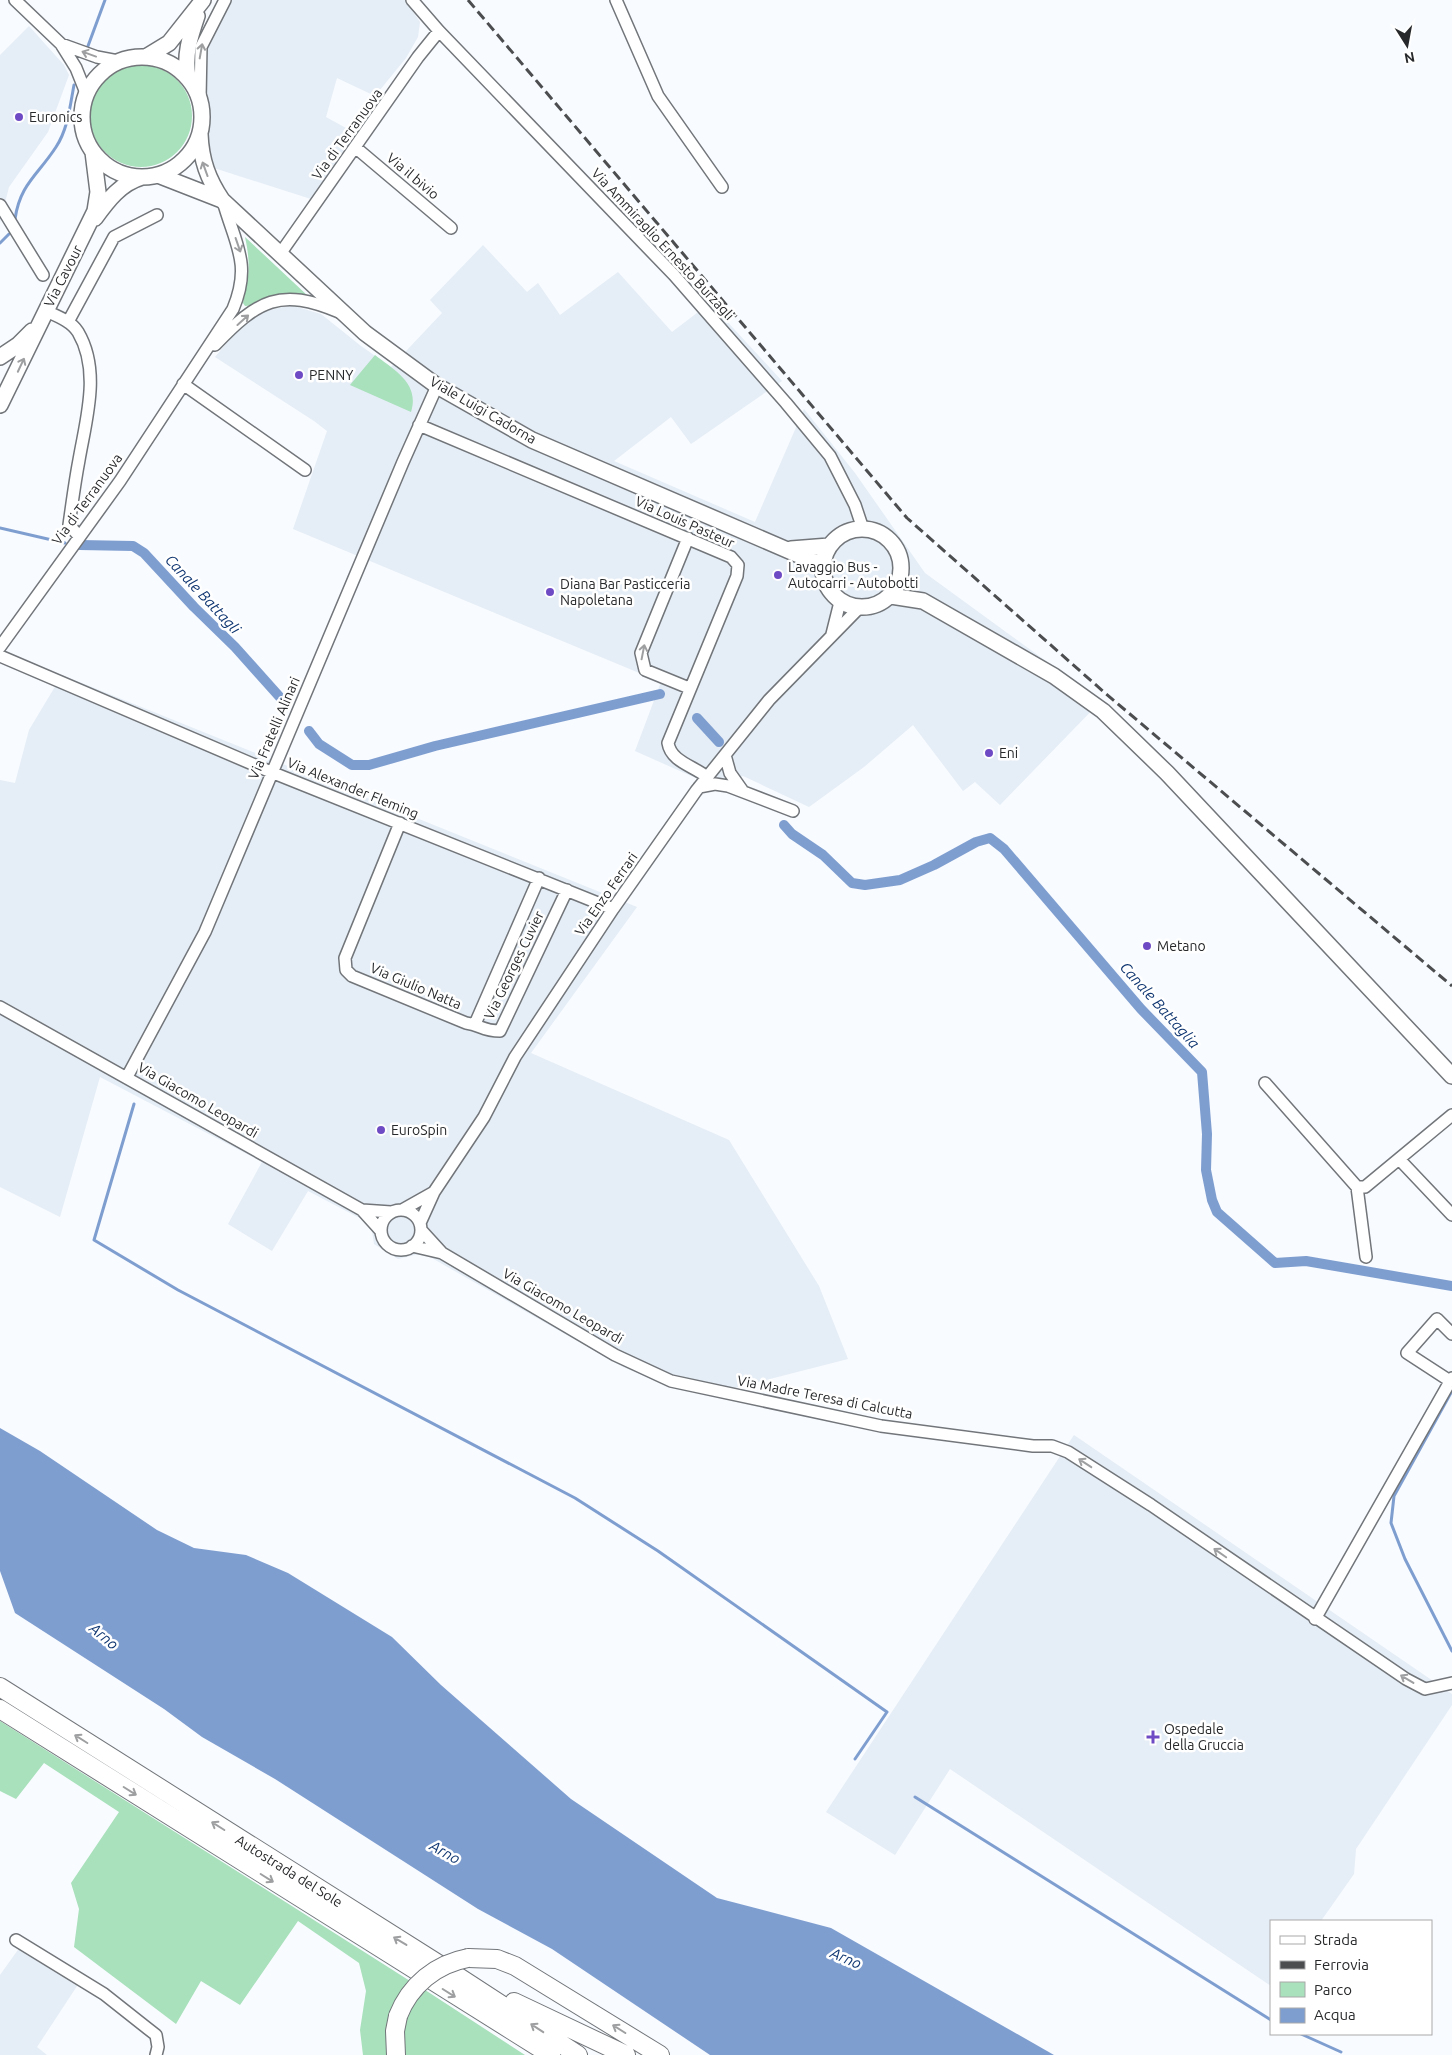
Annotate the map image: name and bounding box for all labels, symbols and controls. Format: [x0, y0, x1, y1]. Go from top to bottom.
north arrow [1382, 20, 1432, 70]
one-way arrow [197, 43, 207, 59]
one-way arrow [82, 49, 97, 58]
text: N [1403, 49, 1416, 67]
street label: Via di Terranuova [309, 85, 385, 183]
place label: Euronics [29, 109, 82, 125]
marker: Euronics [13, 111, 25, 123]
street label: Via il bivio [384, 149, 442, 203]
one-way arrow [200, 161, 209, 177]
street label: Via Ammiraglio Ernesto Burzagli [588, 165, 738, 323]
one-way arrow [234, 237, 243, 253]
street label: Via Cavour [41, 242, 86, 310]
one-way arrow [237, 315, 250, 326]
one-way arrow [16, 357, 26, 372]
place label: PENNY [309, 367, 353, 383]
marker: PENNY [293, 369, 305, 381]
street label: Viale Luigi Cadorna [427, 373, 539, 447]
street label: Via di Terranuova [49, 450, 125, 548]
street label: Via Louis Pasteur [633, 493, 738, 551]
water label: Canale Battagli [162, 551, 245, 638]
place label: Lavaggio Bus - Autocarri - Autobotti [788, 559, 918, 591]
marker: Lavaggio Bus - Autocarri - Autobotti [772, 569, 784, 581]
place label: Diana Bar Pasticceria Napoletana [560, 576, 690, 608]
marker: Diana Bar Pasticceria Napoletana [544, 586, 556, 598]
one-way arrow [638, 645, 648, 661]
street label: Via Fratelli Alinari [245, 674, 303, 782]
place label: Eni [999, 745, 1018, 761]
marker: Eni [983, 747, 995, 759]
street label: Via Alexander Fleming [285, 754, 421, 822]
street label: Via Enzo Ferrari [571, 849, 641, 939]
street label: Via Georges Cuvier [481, 908, 547, 1022]
place label: Metano [1157, 938, 1206, 954]
marker: Metano [1141, 940, 1153, 952]
water label: Canale Battaglia [1117, 958, 1203, 1052]
street label: Via Giulio Natta [368, 960, 464, 1012]
street label: Via Giacomo Leopardi [135, 1059, 261, 1141]
place label: EuroSpin [391, 1122, 447, 1138]
marker: EuroSpin [375, 1124, 387, 1136]
street label: Via Giacomo Leopardi [500, 1265, 626, 1347]
street label: Via Madre Teresa di Calcutta [736, 1372, 914, 1422]
one-way arrow [1078, 1457, 1092, 1468]
one-way arrow [1213, 1548, 1227, 1558]
water label: Arno [86, 1619, 122, 1653]
one-way arrow [1400, 1674, 1414, 1684]
place label: Ospedale della Gruccia [1164, 1721, 1244, 1753]
marker: Ospedale della Gruccia [1146, 1730, 1160, 1744]
one-way arrow [74, 1734, 88, 1744]
one-way arrow [123, 1786, 137, 1797]
one-way arrow [212, 1821, 226, 1831]
street label: Autostrada del Sole [233, 1832, 345, 1910]
water label: Arno [426, 1836, 463, 1867]
one-way arrow [260, 1873, 274, 1883]
legend [1270, 1920, 1432, 2035]
text: Strada [1314, 1931, 1358, 1948]
one-way arrow [393, 1936, 407, 1946]
water label: Arno [827, 1944, 864, 1972]
text: Ferrovia [1314, 1956, 1369, 1973]
text: Parco [1314, 1981, 1352, 1998]
one-way arrow [442, 1988, 456, 1998]
text: Acqua [1314, 2006, 1356, 2023]
one-way arrow [530, 2023, 544, 2034]
one-way arrow [613, 2024, 627, 2034]

